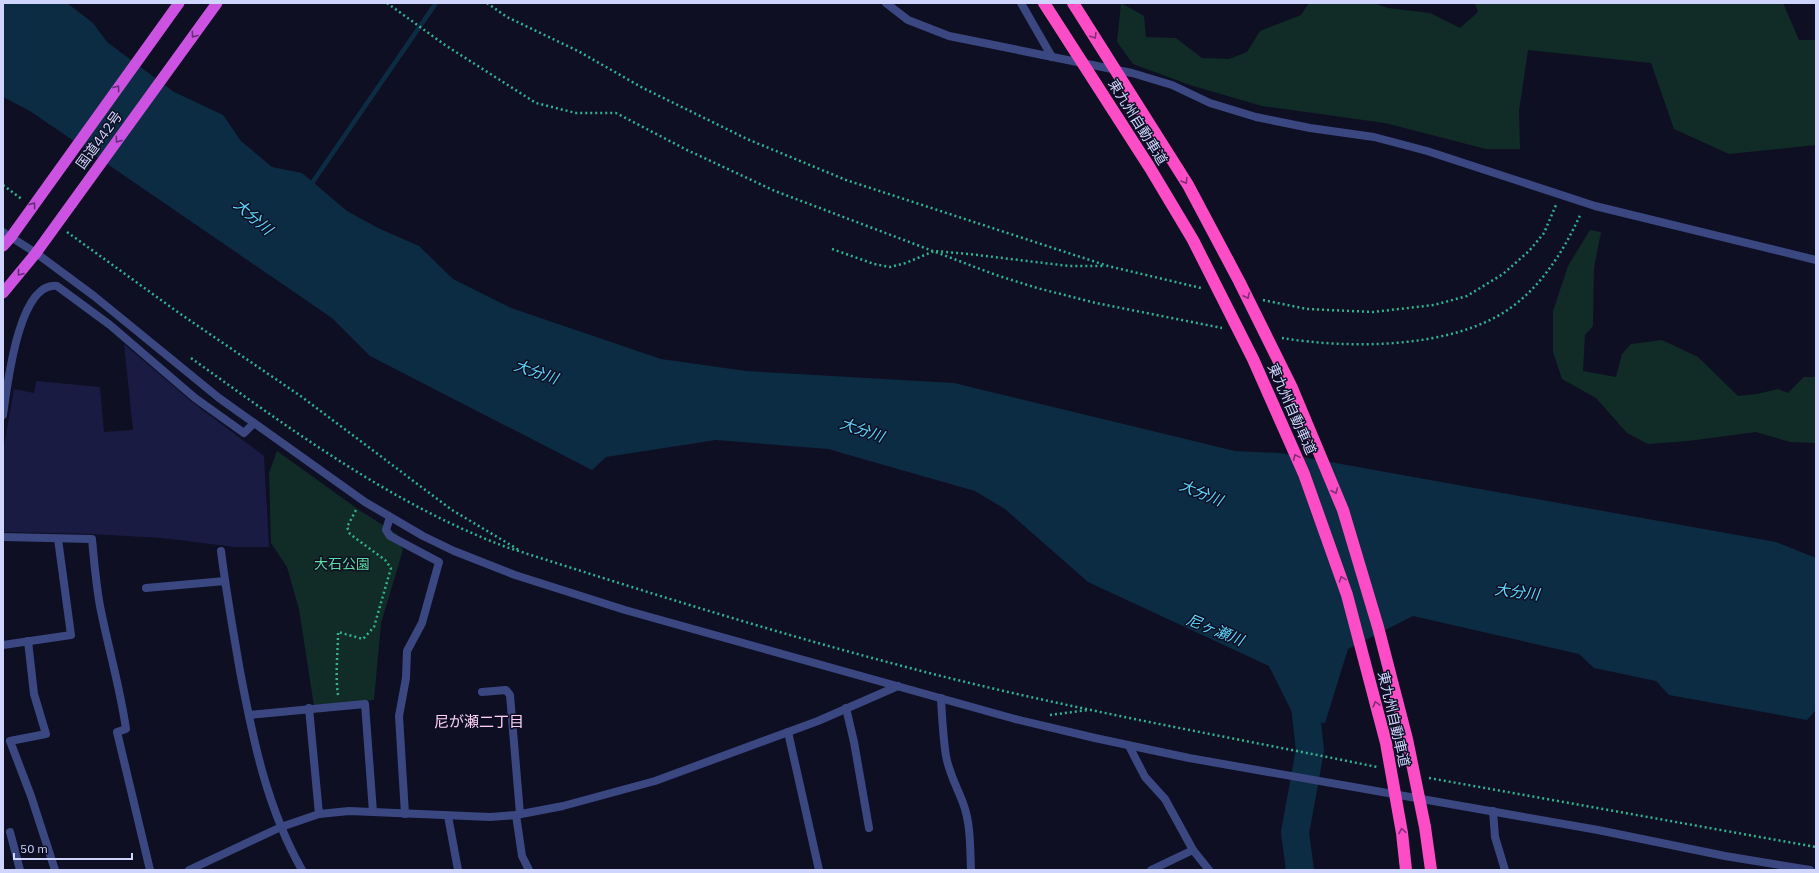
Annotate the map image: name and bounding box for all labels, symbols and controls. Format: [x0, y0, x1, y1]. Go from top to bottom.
one-way arrow [192, 30, 199, 37]
one-way arrow [1089, 32, 1096, 39]
street label: 東九州自動車道 [1104, 76, 1172, 168]
one-way arrow [112, 86, 119, 93]
street label: 国道442号 [72, 108, 126, 172]
one-way arrow [116, 135, 123, 142]
one-way arrow [1181, 177, 1188, 184]
water label: 大分川 [230, 195, 278, 240]
one-way arrow [28, 203, 35, 210]
one-way arrow [17, 268, 24, 275]
one-way arrow [1242, 292, 1250, 299]
water label: 大分川 [512, 355, 562, 388]
street label: 東九州自動車道 [1264, 361, 1320, 457]
water label: 大分川 [838, 413, 888, 446]
one-way arrow [1293, 453, 1301, 460]
water label: 大分川 [1177, 475, 1227, 511]
one-way arrow [1331, 487, 1339, 494]
park label: 大石公園 [314, 555, 370, 573]
one-way arrow [1338, 575, 1346, 582]
water label: 大分川 [1494, 579, 1543, 604]
water label: 尼ヶ瀬川 [1184, 609, 1248, 650]
street label: 東九州自動車道 [1374, 669, 1414, 769]
one-way arrow [1372, 701, 1381, 708]
district label: 尼が瀬二丁目 [434, 712, 524, 731]
one-way arrow [1398, 828, 1407, 834]
scale bar [14, 835, 132, 861]
text: 50 m [20, 841, 48, 856]

